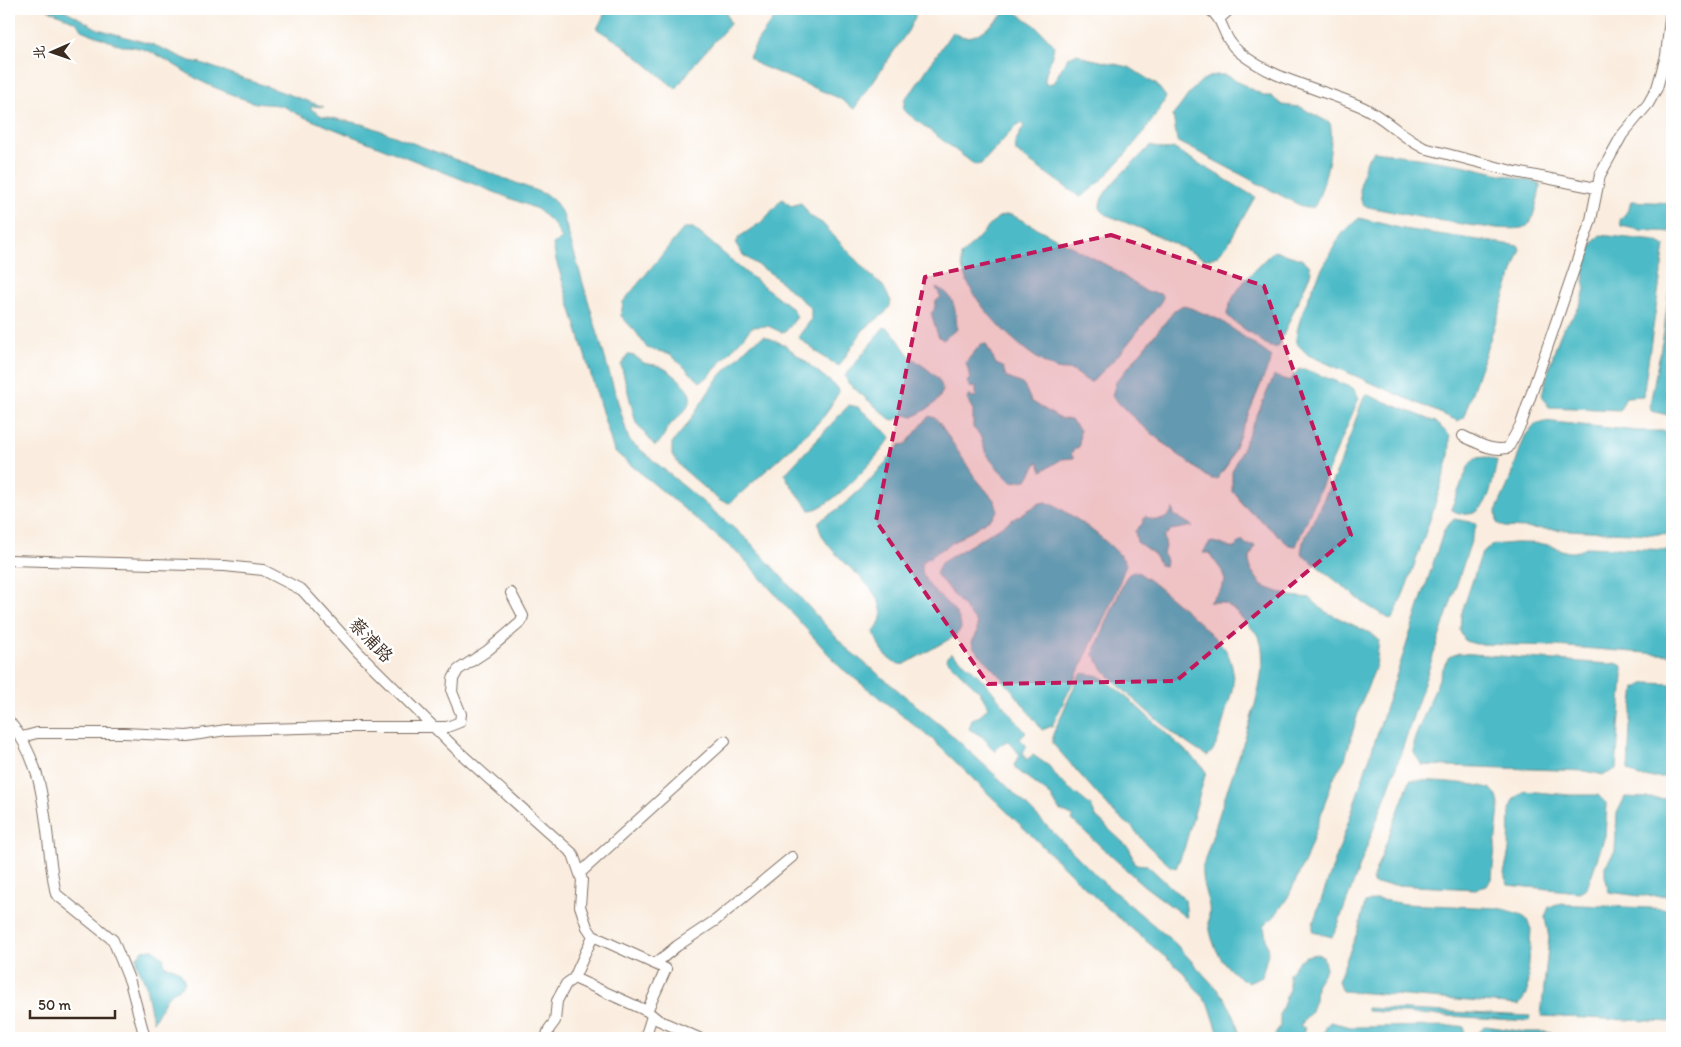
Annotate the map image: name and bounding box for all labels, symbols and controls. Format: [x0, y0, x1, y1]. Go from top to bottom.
north arrow [28, 28, 78, 78]
text: 北 [31, 45, 48, 60]
street label: 蔡浦路 [344, 613, 398, 667]
scale bar [30, 987, 115, 1019]
text: 50 m [38, 996, 71, 1014]

